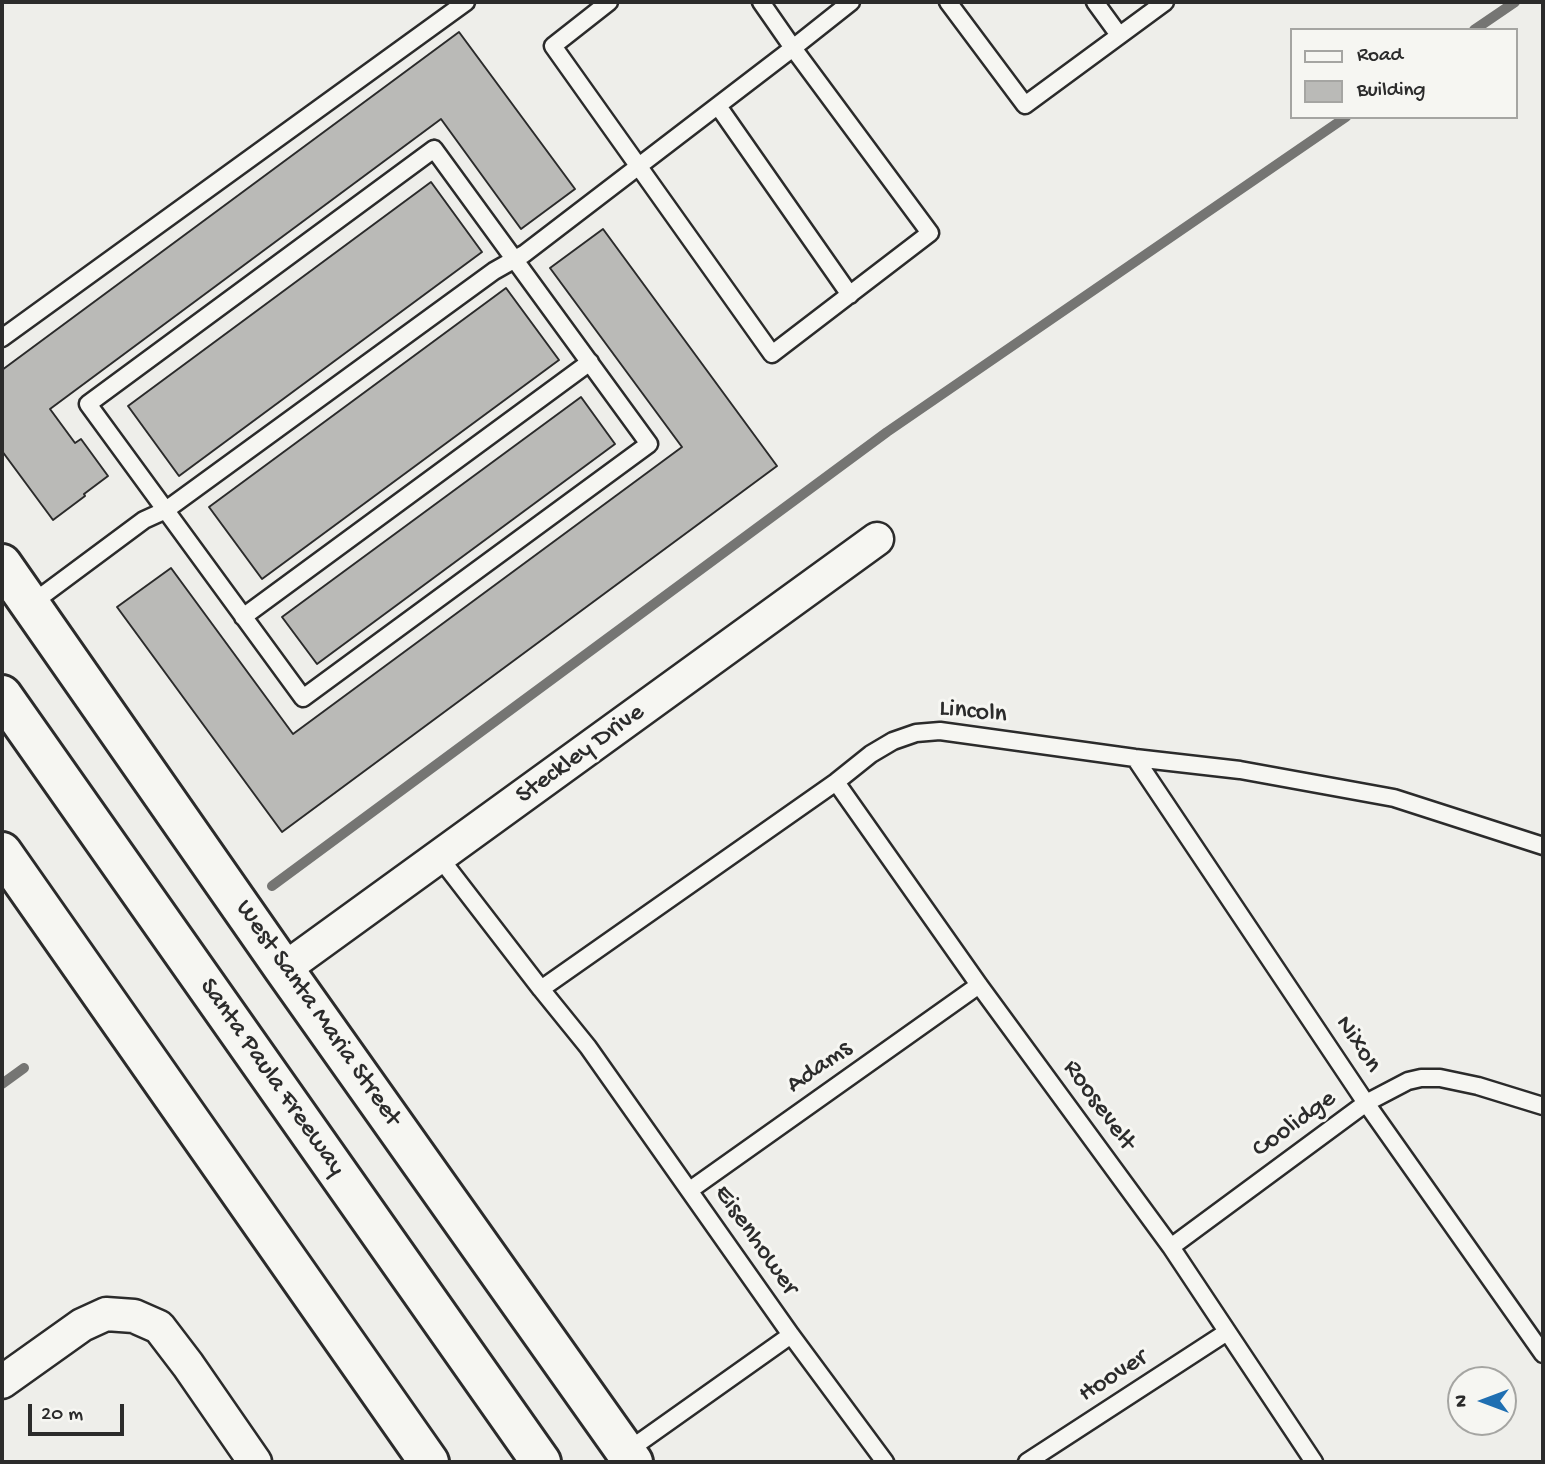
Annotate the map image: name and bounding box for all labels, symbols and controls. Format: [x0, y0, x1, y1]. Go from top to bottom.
legend [1290, 28, 1517, 119]
text: Road [1357, 44, 1403, 69]
text: Building [1357, 79, 1426, 104]
street label: Lincoln [938, 694, 1008, 732]
street label: Steckley Drive [511, 698, 651, 812]
street label: West Santa Maria Street [227, 895, 407, 1133]
street label: Santa Paula Freeway [191, 973, 351, 1183]
street label: Nixon [1327, 1011, 1387, 1079]
street label: Adams [781, 1034, 859, 1102]
street label: Roosevelt [1055, 1054, 1141, 1158]
street label: Coolidge [1247, 1084, 1343, 1166]
street label: Eisenhower [706, 1180, 804, 1302]
street label: Hoover [1074, 1343, 1154, 1411]
north arrow [1447, 1366, 1517, 1436]
scale bar [32, 1390, 128, 1434]
text: N [1451, 1395, 1474, 1407]
text: 20 m [41, 1403, 83, 1428]

